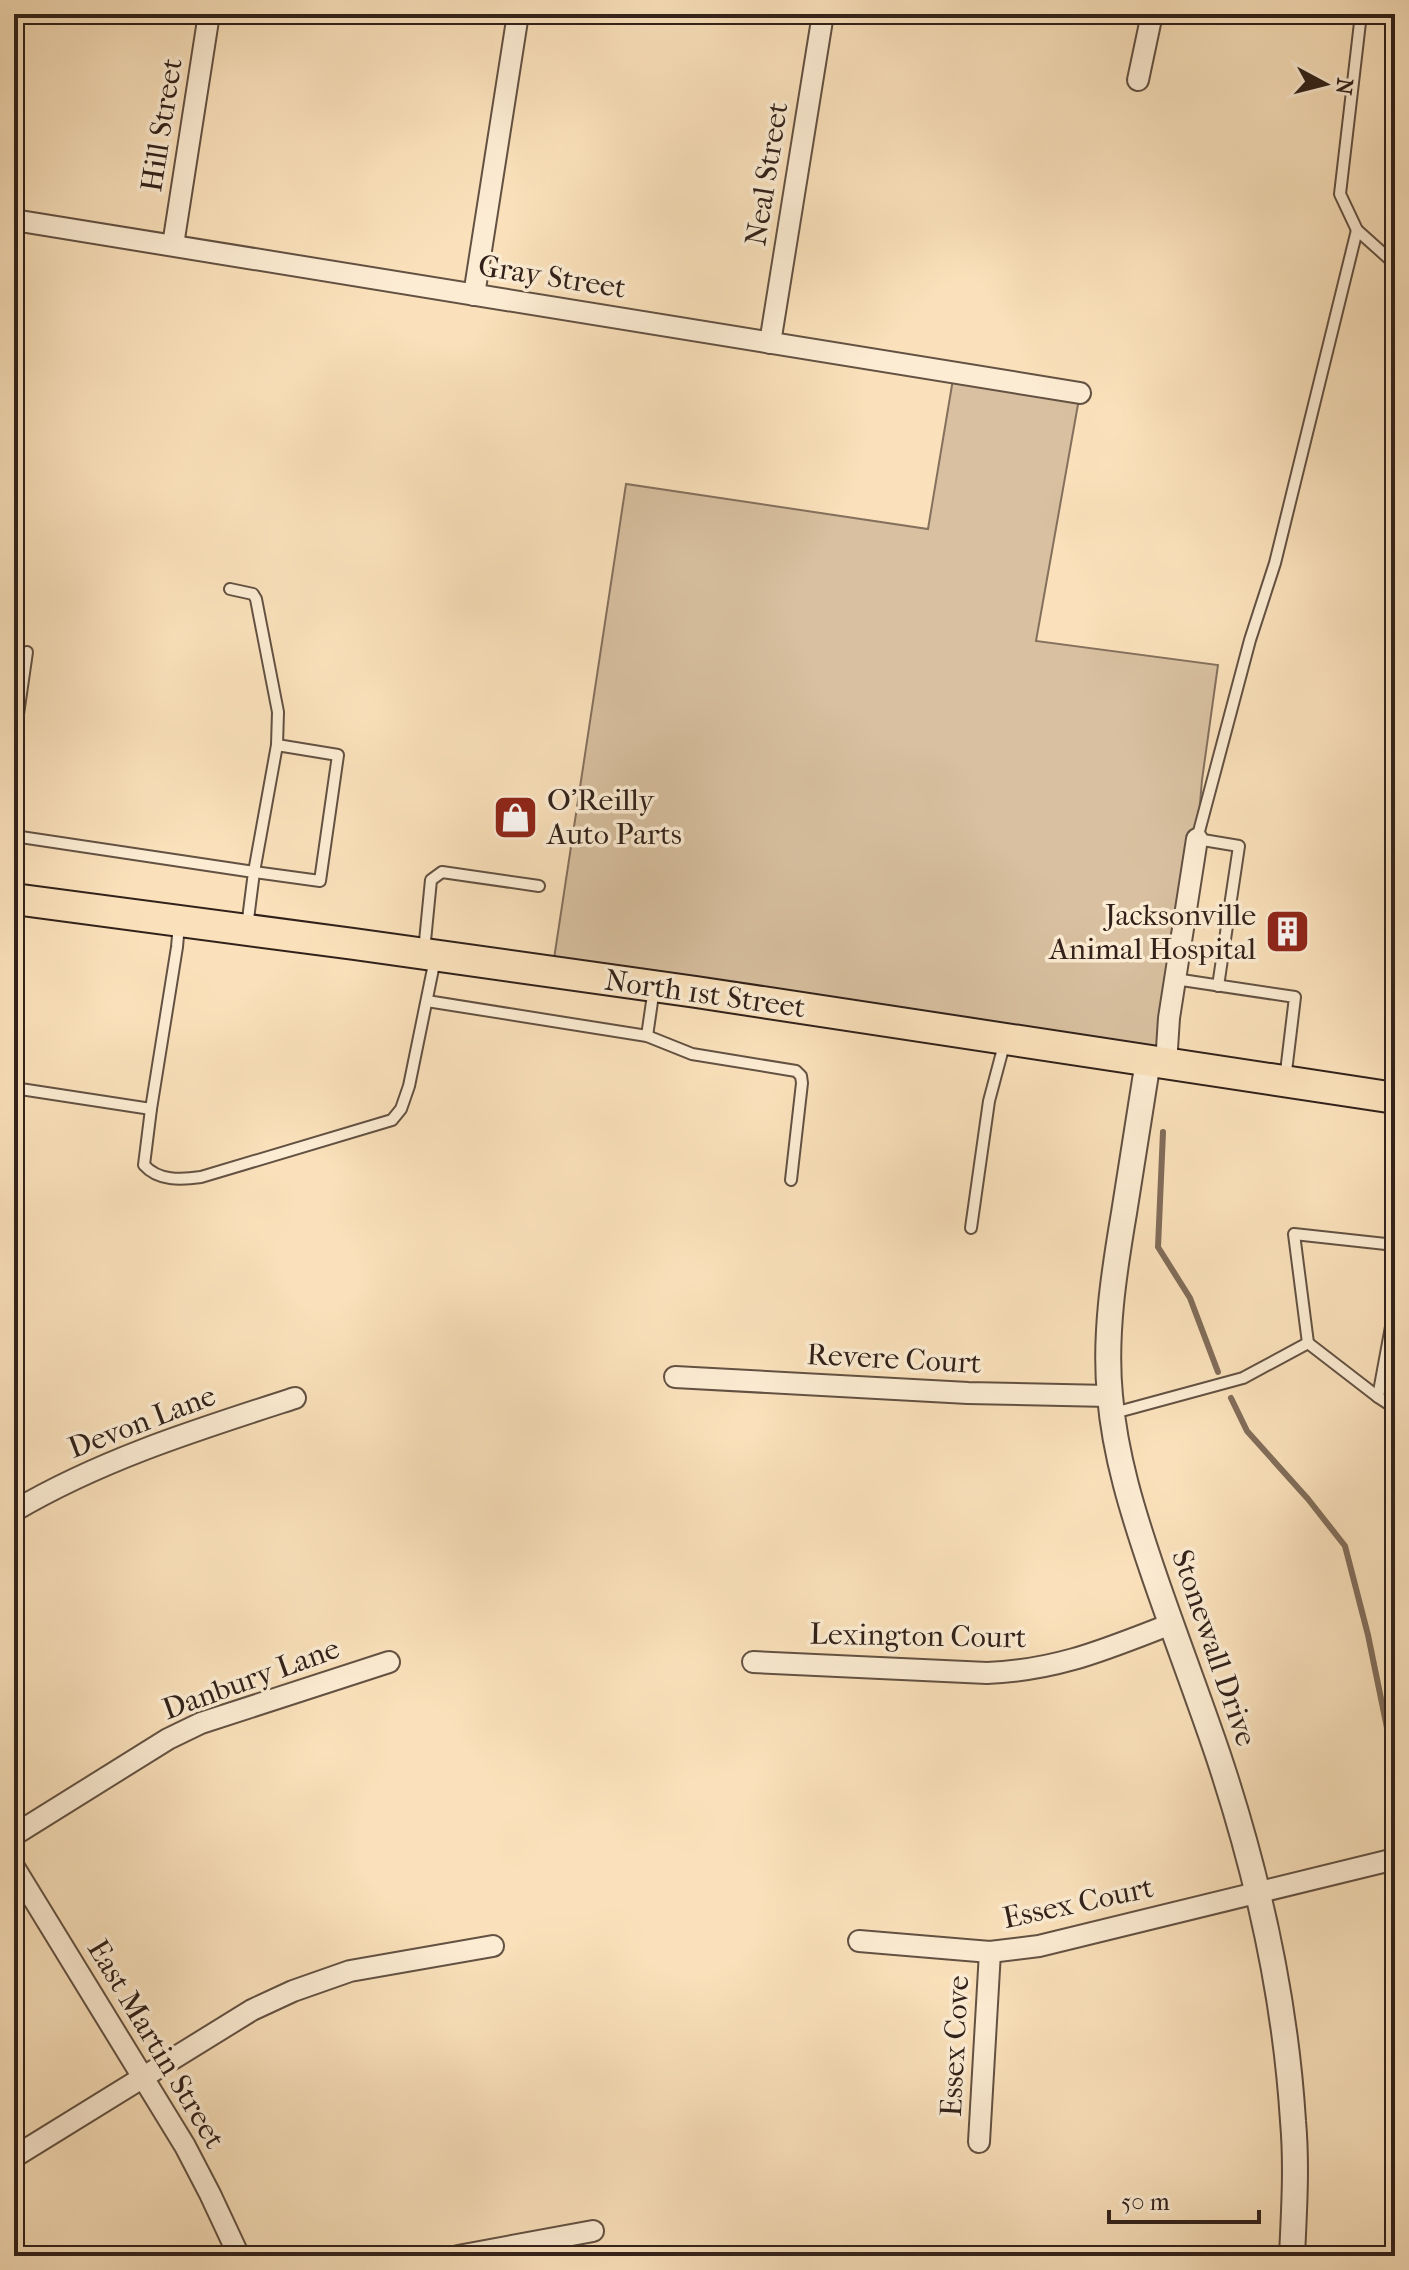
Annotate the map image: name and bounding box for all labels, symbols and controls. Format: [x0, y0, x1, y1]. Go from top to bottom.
north arrow [1285, 44, 1365, 124]
street label: Hill Street [134, 55, 190, 194]
text: N [1330, 76, 1358, 96]
street label: Neal Street [738, 99, 796, 248]
street label: Gray Street [476, 248, 629, 306]
place label: O'Reilly Auto Parts [546, 783, 682, 852]
shop icon: O'Reilly Auto Parts [492, 793, 540, 841]
place label: Jacksonville Animal Hospital [1048, 898, 1256, 967]
building icon: Jacksonville Animal Hospital [1263, 908, 1311, 956]
street label: North 1st Street [602, 963, 808, 1025]
street label: Revere Court [806, 1337, 982, 1381]
street label: Devon Lane [63, 1378, 221, 1466]
street label: Stonewall Drive [1164, 1545, 1264, 1751]
street label: Lexington Court [809, 1617, 1027, 1655]
street label: Danbury Lane [158, 1631, 344, 1727]
street label: Essex Court [1000, 1870, 1157, 1936]
street label: East Martin Street [80, 1933, 232, 2155]
street label: Essex Cove [934, 1974, 976, 2117]
scale bar [1109, 2174, 1259, 2224]
text: 50 m [1121, 2188, 1170, 2216]

